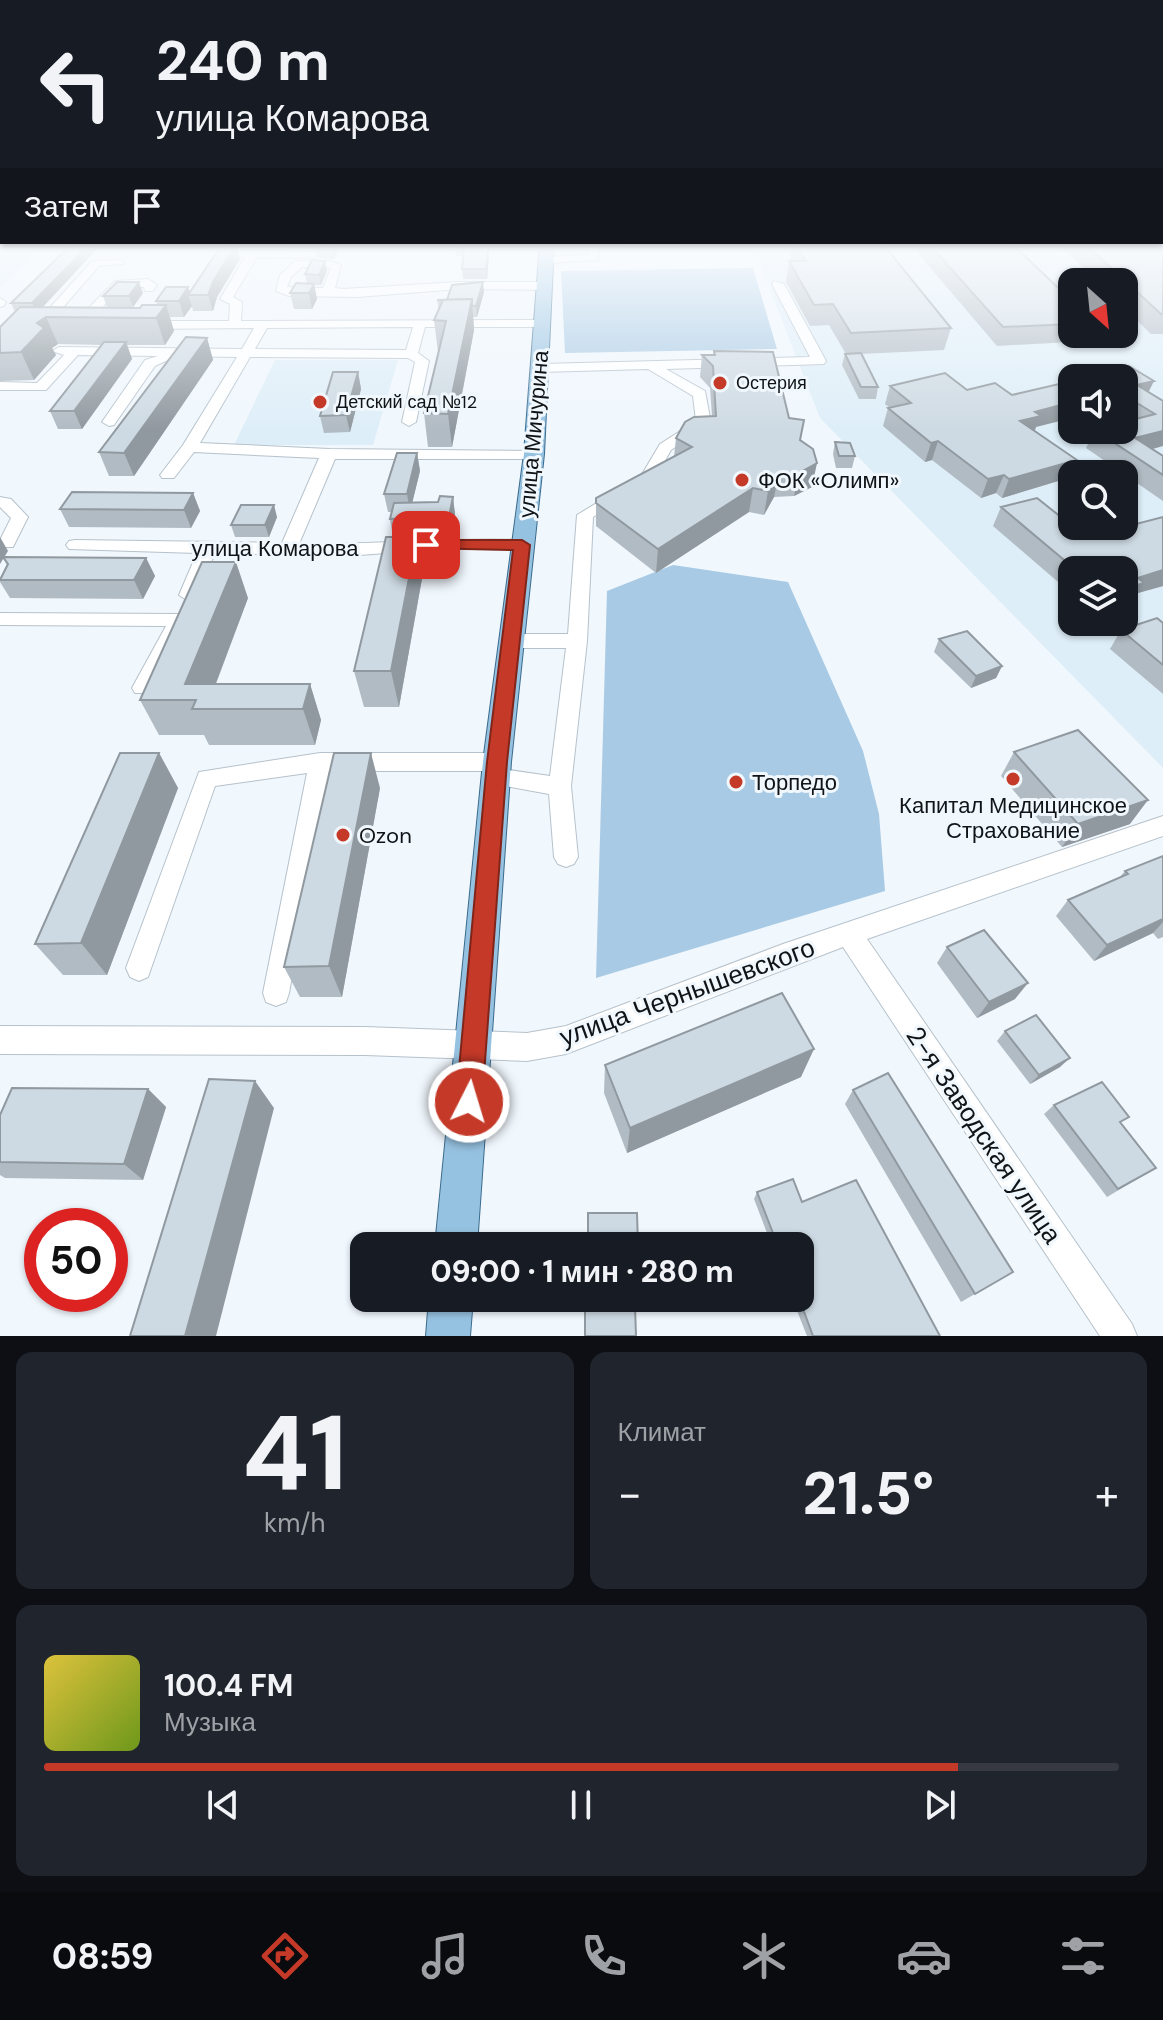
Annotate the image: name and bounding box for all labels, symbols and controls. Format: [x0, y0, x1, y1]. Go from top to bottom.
text: 240 m [156, 24, 330, 97]
icon: left [24, 32, 128, 136]
text: улица Комарова [156, 95, 429, 142]
icon: arrive [125, 184, 169, 228]
text: Затем [24, 187, 109, 226]
north arrow [1058, 268, 1138, 348]
map controls [1058, 268, 1138, 636]
street label: улица Мичурина [512, 348, 555, 519]
button: sound [1058, 364, 1138, 444]
place label: Остерия [736, 371, 807, 395]
marker: Остерия [711, 374, 729, 392]
place label: Детский сад №12 [336, 390, 477, 414]
marker: Детский сад №12 [311, 393, 329, 411]
button: search [1058, 460, 1138, 540]
place label: ФОК «Олимп» [758, 466, 899, 495]
marker: ФОК «Олимп» [733, 471, 751, 489]
pin [392, 511, 460, 579]
icon: arrive [404, 523, 448, 567]
street label: улица Комарова [192, 534, 359, 563]
button: layers [1058, 556, 1138, 636]
place label: Торпедо [752, 768, 837, 797]
marker: Капитал Медицинское Страхование [1004, 770, 1022, 788]
marker: Торпедо [727, 773, 745, 791]
place label: Капитал Медицинское Страхование [899, 791, 1127, 845]
place label: Ozon [359, 821, 412, 850]
marker: Ozon [334, 826, 352, 844]
street label: улица Чернышевского [555, 930, 819, 1054]
street label: 2-я Заводская улица [899, 1020, 1070, 1251]
position arrow [427, 1060, 511, 1144]
speed limit sign: 50 [24, 1208, 128, 1312]
text: 09:00 · 1 мин · 280 m [430, 1252, 734, 1291]
text: 41 [242, 1386, 347, 1521]
text: Климат [618, 1415, 706, 1449]
text: 21.5° [802, 1454, 934, 1533]
text: − [618, 1465, 642, 1523]
text: + [1095, 1465, 1119, 1523]
text: km/h [264, 1506, 325, 1540]
text: 100.4 FM [164, 1666, 293, 1705]
text: Музыка [164, 1705, 256, 1739]
icon: previous [201, 1783, 245, 1827]
icon: pause [559, 1783, 603, 1827]
icon: next [918, 1783, 962, 1827]
icon: directions [257, 1928, 313, 1984]
icon: music [417, 1928, 473, 1984]
icon: phone [576, 1928, 632, 1984]
icon: climate [736, 1928, 792, 1984]
icon: car [896, 1928, 952, 1984]
icon: filters [1055, 1928, 1111, 1984]
text: 08:59 [52, 1933, 153, 1980]

